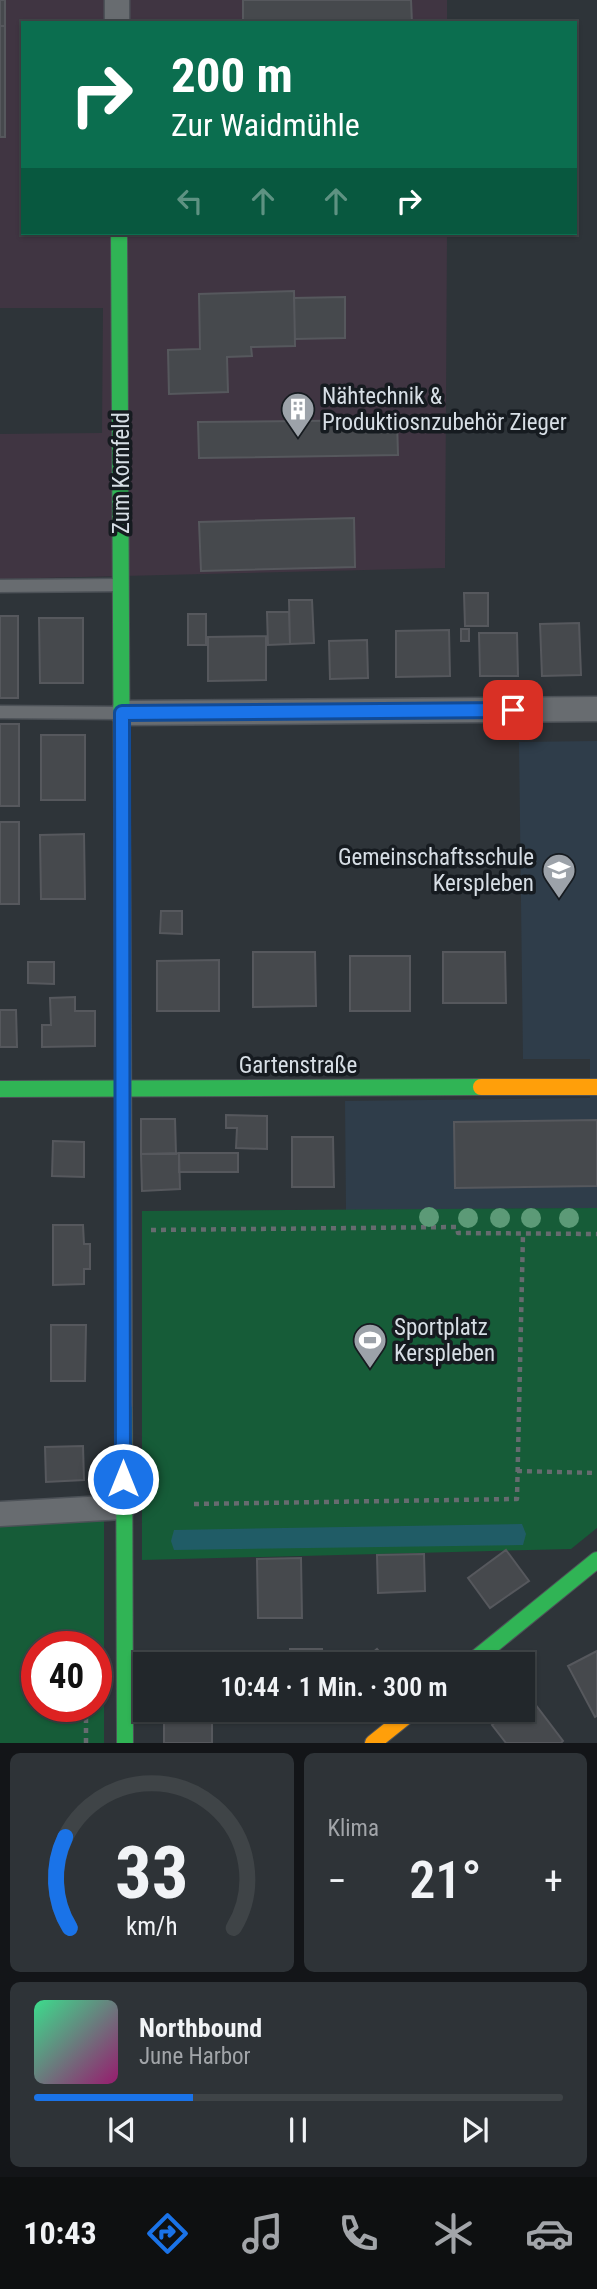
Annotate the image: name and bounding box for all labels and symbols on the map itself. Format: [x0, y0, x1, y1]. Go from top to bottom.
place label: Nähtechnik & Produktiosnzubehör Zieger [322, 383, 567, 436]
building icon: Nähtechnik & Produktiosnzubehör Zieger [279, 390, 317, 439]
street label: Zum Kornfeld [108, 412, 135, 534]
pin [483, 680, 543, 740]
place label: Gemeinschaftsschule Kerspleben [338, 844, 534, 897]
school or university icon: Gemeinschaftsschule Kerspleben [540, 851, 578, 900]
street label: Gartenstraße [239, 1052, 357, 1079]
place label: Sportplatz Kerspleben [394, 1314, 495, 1367]
sports icon: Sportplatz Kerspleben [351, 1321, 389, 1370]
position arrow [86, 1442, 160, 1516]
speed limit sign: 40 [21, 1631, 112, 1722]

